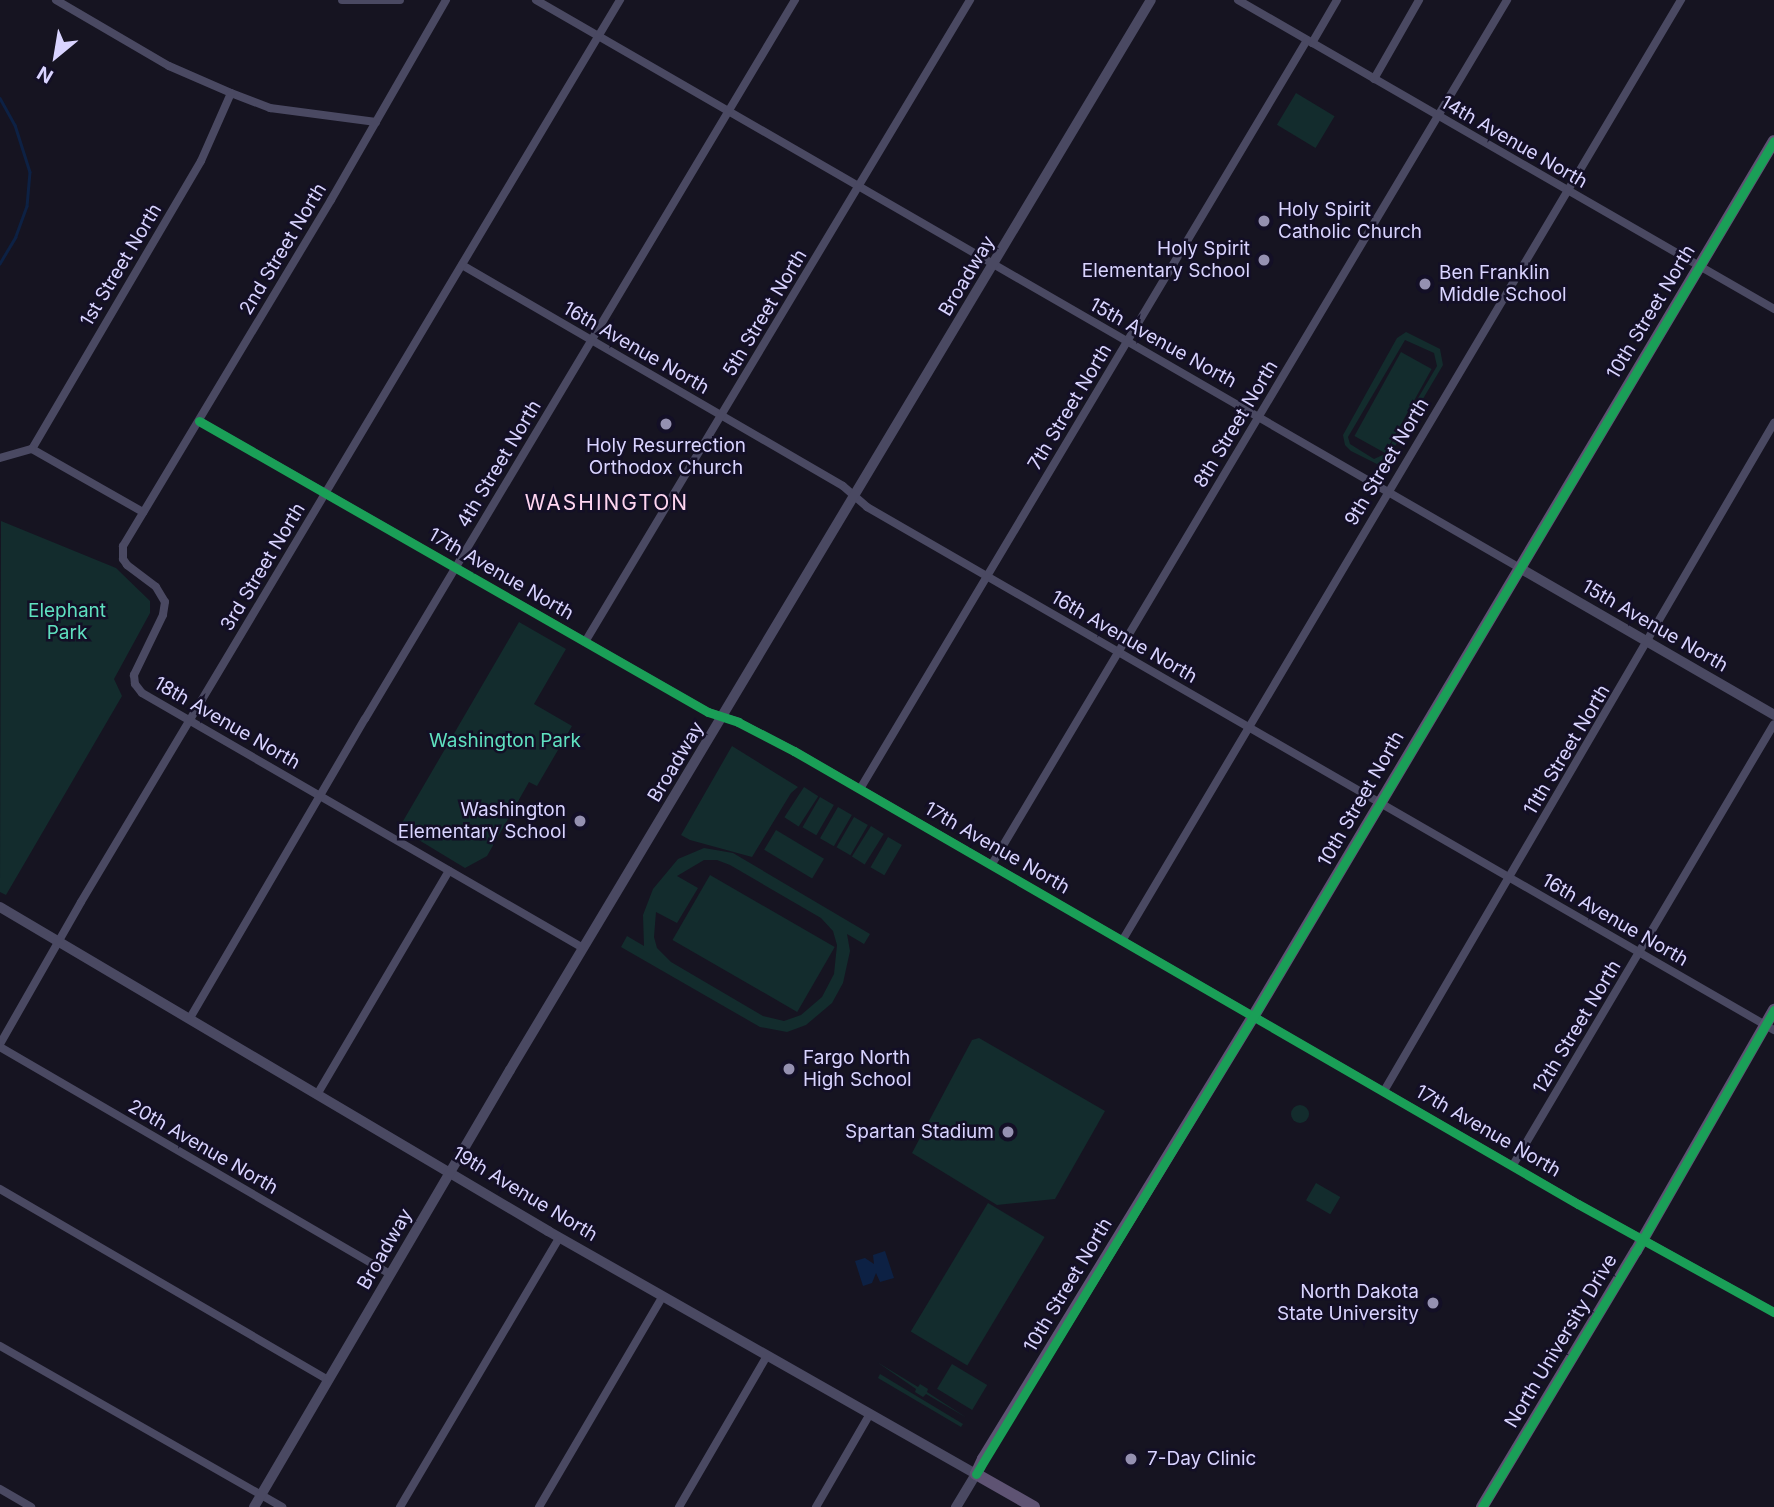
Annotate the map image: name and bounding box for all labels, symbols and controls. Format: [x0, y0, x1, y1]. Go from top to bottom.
north arrow [21, 21, 91, 91]
text: N [33, 61, 57, 88]
street label: 14th Avenue North [1437, 91, 1591, 193]
street label: 2nd Street North [235, 179, 331, 319]
place label: Holy Spirit Catholic Church [1278, 199, 1422, 243]
street label: 1st Street North [75, 200, 167, 330]
marker: Holy Spirit Catholic Church [1256, 213, 1272, 229]
street label: Broadway [934, 232, 1000, 320]
place label: Holy Spirit Elementary School [1082, 238, 1250, 282]
street label: 10th Street North [1602, 241, 1700, 383]
street label: 5th Street North [718, 245, 812, 381]
marker: Holy Spirit Elementary School [1256, 252, 1272, 268]
place label: Ben Franklin Middle School [1439, 262, 1567, 306]
marker: Ben Franklin Middle School [1417, 276, 1433, 292]
street label: 15th Avenue North [1085, 293, 1241, 393]
street label: 16th Avenue North [559, 297, 713, 399]
street label: 7th Street North [1023, 340, 1117, 474]
street label: 8th Street North [1189, 356, 1283, 492]
street label: 9th Street North [1340, 394, 1434, 530]
street label: 4th Street North [452, 396, 546, 532]
marker: Holy Resurrection Orthodox Church [658, 416, 674, 432]
place label: Holy Resurrection Orthodox Church [586, 435, 746, 479]
district label: WASHINGTON [526, 490, 688, 516]
street label: 3rd Street North [216, 499, 310, 635]
street label: 17th Avenue North [424, 523, 578, 625]
street label: 15th Avenue North [1578, 575, 1732, 677]
street label: 16th Avenue North [1047, 586, 1201, 688]
park label: Elephant Park [28, 600, 106, 644]
street label: 18th Avenue North [150, 672, 304, 774]
street label: 11th Street North [1519, 681, 1615, 819]
street label: Broadway [643, 718, 709, 806]
street label: 10th Street North [1313, 727, 1409, 871]
park label: Washington Park [429, 730, 581, 752]
street label: 17th Avenue North [920, 797, 1074, 899]
place label: Washington Elementary School [398, 799, 566, 843]
marker: Washington Elementary School [572, 813, 588, 829]
street label: 16th Avenue North [1538, 869, 1692, 971]
street label: 12th Street North [1528, 956, 1626, 1098]
place label: Fargo North High School [803, 1047, 912, 1091]
marker: Fargo North High School [781, 1061, 797, 1077]
street label: 17th Avenue North [1411, 1080, 1565, 1182]
street label: 20th Avenue North [124, 1095, 282, 1199]
place label: Spartan Stadium [845, 1121, 994, 1143]
marker: Spartan Stadium [1000, 1124, 1016, 1140]
street label: 19th Avenue North [448, 1142, 602, 1246]
street label: Broadway [353, 1204, 417, 1294]
street label: 10th Street North [1019, 1214, 1117, 1356]
street label: North University Drive [1500, 1250, 1622, 1432]
place label: North Dakota State University [1277, 1281, 1419, 1325]
marker: North Dakota State University [1425, 1295, 1441, 1311]
place label: 7-Day Clinic [1147, 1448, 1256, 1470]
marker: 7-Day Clinic [1121, 1449, 1141, 1469]

